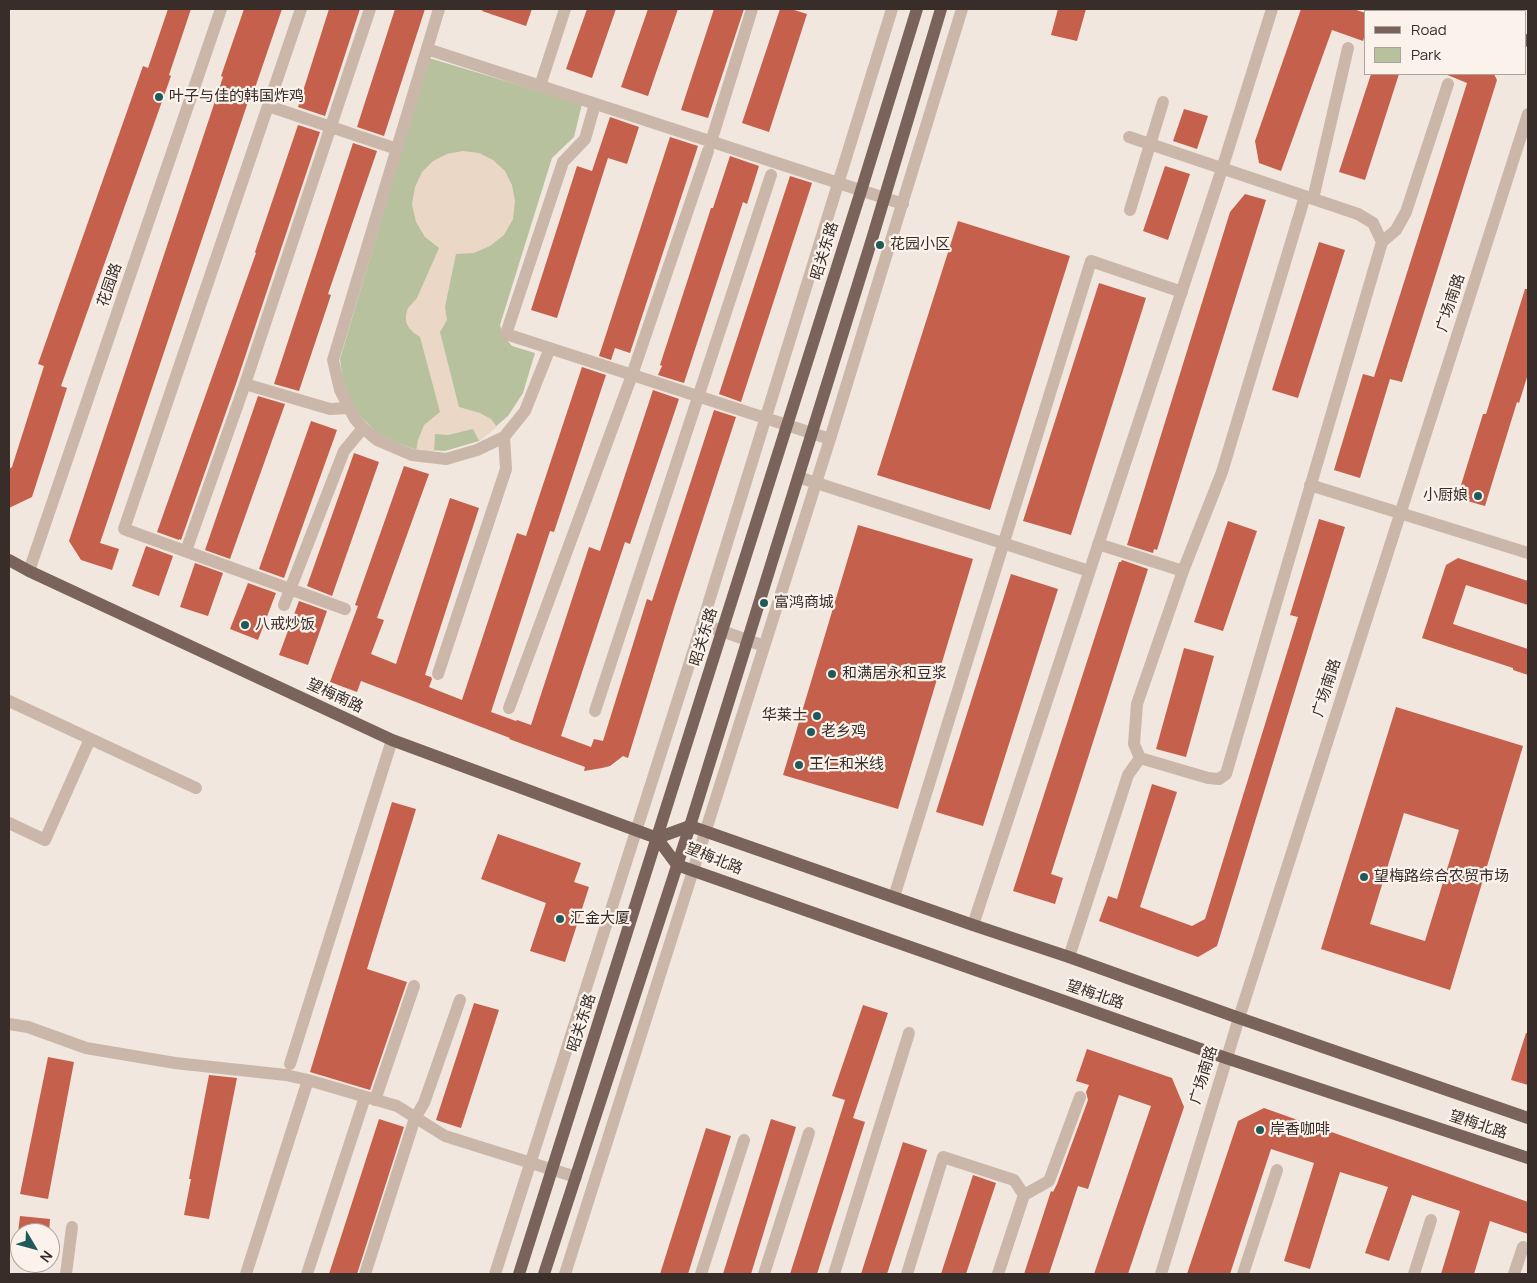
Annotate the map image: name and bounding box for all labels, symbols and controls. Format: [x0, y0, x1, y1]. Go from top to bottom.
legend [1364, 10, 1527, 75]
text: Road [1411, 19, 1447, 40]
text: Park [1411, 44, 1441, 65]
place label: 叶子与佳的韩国炸鸡 [169, 88, 304, 106]
marker: 叶子与佳的韩国炸鸡 [153, 91, 165, 103]
street label: 昭关东路 [808, 220, 842, 282]
place label: 花园小区 [890, 236, 950, 254]
marker: 花园小区 [874, 239, 886, 251]
street label: 花园路 [94, 261, 126, 309]
street label: 广场南路 [1433, 272, 1469, 334]
place label: 小厨娘 [1423, 487, 1468, 505]
marker: 小厨娘 [1472, 490, 1484, 502]
place label: 富鸿商城 [774, 594, 834, 612]
marker: 富鸿商城 [758, 597, 770, 609]
street label: 昭关东路 [687, 606, 721, 668]
place label: 八戒炒饭 [255, 616, 315, 634]
marker: 八戒炒饭 [239, 619, 251, 631]
street label: 广场南路 [1309, 657, 1345, 719]
place label: 和满居永和豆浆 [842, 665, 947, 683]
marker: 和满居永和豆浆 [826, 668, 838, 680]
street label: 望梅南路 [304, 675, 366, 717]
place label: 华莱士 [762, 707, 807, 725]
marker: 华莱士 [811, 710, 823, 722]
place label: 老乡鸡 [821, 723, 866, 741]
marker: 老乡鸡 [805, 726, 817, 738]
place label: 王仁和米线 [809, 756, 884, 774]
marker: 王仁和米线 [793, 759, 805, 771]
street label: 望梅北路 [683, 839, 745, 879]
place label: 望梅路综合农贸市场 [1374, 868, 1509, 886]
marker: 望梅路综合农贸市场 [1358, 871, 1370, 883]
place label: 汇金大厦 [570, 910, 630, 928]
marker: 汇金大厦 [554, 913, 566, 925]
street label: 望梅北路 [1064, 977, 1126, 1013]
street label: 昭关东路 [564, 992, 600, 1054]
street label: 广场南路 [1187, 1044, 1221, 1106]
street label: 望梅北路 [1447, 1107, 1509, 1143]
place label: 岸香咖啡 [1270, 1121, 1330, 1139]
marker: 岸香咖啡 [1254, 1124, 1266, 1136]
north arrow [10, 1223, 60, 1273]
text: N [36, 1247, 57, 1266]

